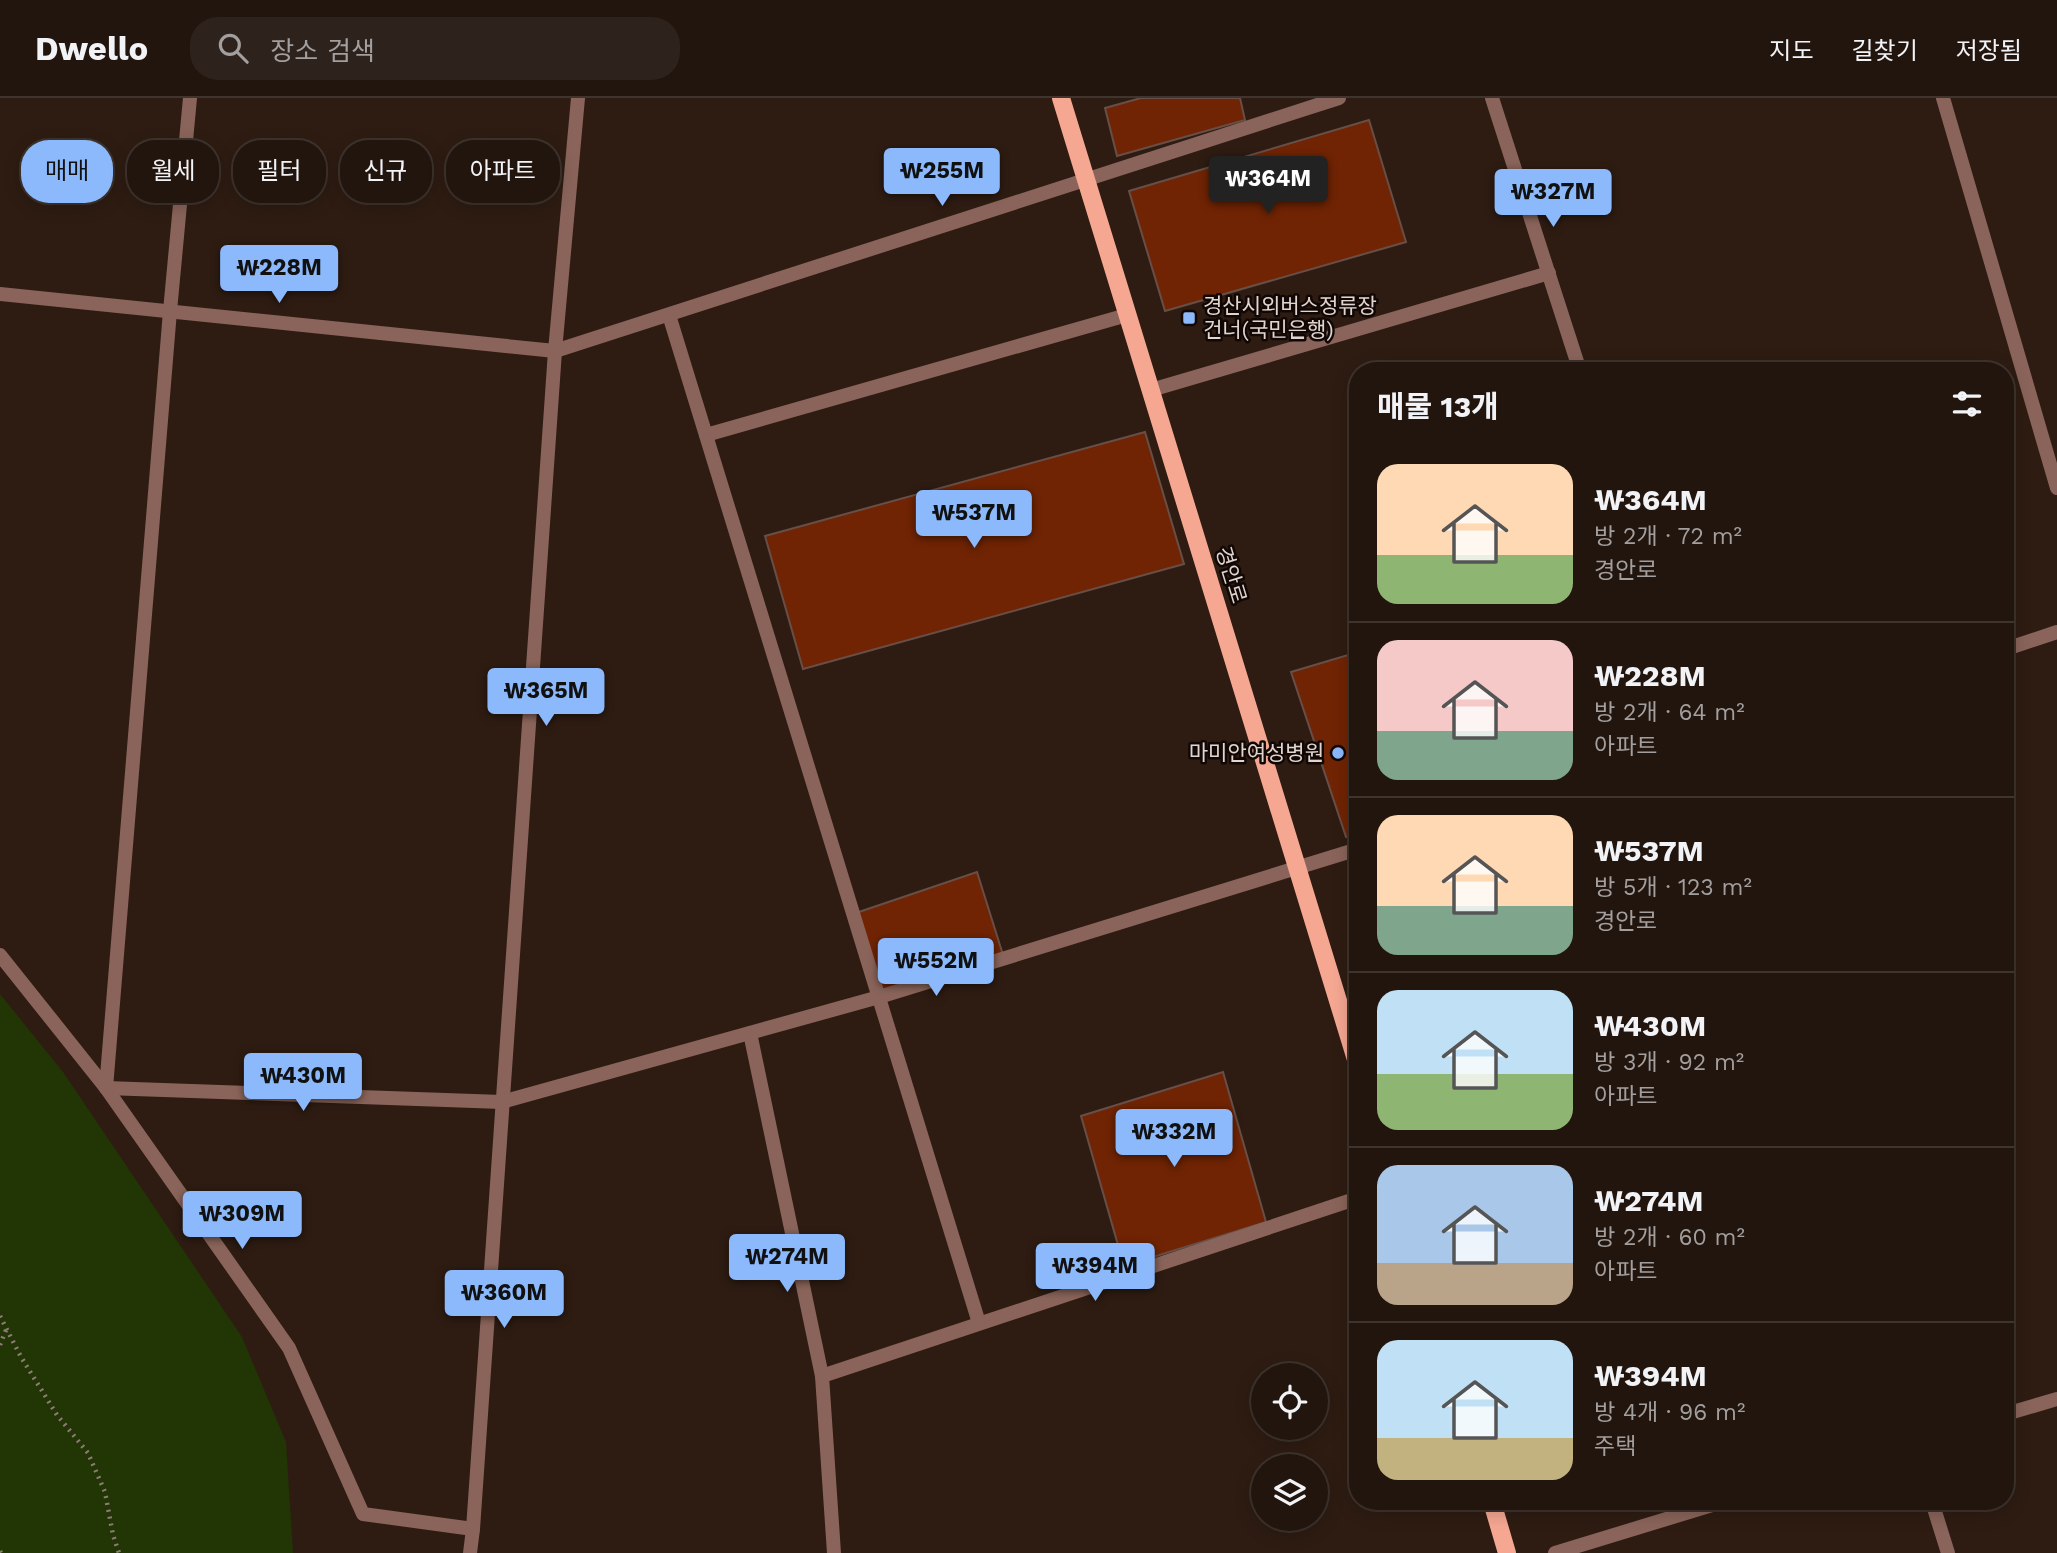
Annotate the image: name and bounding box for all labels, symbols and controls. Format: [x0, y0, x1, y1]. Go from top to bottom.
search box [190, 17, 680, 80]
text: Dwello [35, 29, 148, 68]
icon: search [214, 29, 252, 67]
text: 장소 검색 [270, 36, 375, 66]
text: 지도 [1769, 37, 1814, 65]
text: 길찾기 [1852, 37, 1918, 65]
text: 저장됨 [1956, 37, 2022, 65]
chip: 매매 [21, 140, 113, 203]
chip: 월세 [127, 140, 219, 203]
chip: 필터 [233, 140, 326, 203]
chip: 신규 [340, 140, 432, 203]
chip: 아파트 [446, 140, 560, 203]
pin: ₩255M [893, 148, 991, 208]
pin: ₩364M [1219, 156, 1317, 216]
text: ₩255M [900, 157, 984, 184]
text: ₩364M [1225, 165, 1311, 192]
pin: ₩327M [1504, 170, 1602, 229]
text: ₩327M [1511, 178, 1595, 205]
pin: ₩228M [230, 246, 328, 305]
text: ₩228M [236, 254, 322, 281]
place label: 경산시외버스정류장 건너(국민은행) [1203, 293, 1377, 342]
marker: 경산시외버스정류장 건너(국민은행) [1181, 310, 1197, 326]
icon: filters [1948, 385, 1986, 423]
text: 매물 13개 [1377, 389, 1499, 424]
text: ₩364M [1594, 482, 1707, 517]
pin: ₩537M [925, 490, 1023, 550]
icon: home [1433, 492, 1517, 576]
text: ₩537M [932, 499, 1016, 526]
text: 방 2개 · 72 m² [1594, 523, 1742, 550]
street label: 경안로 [1211, 543, 1252, 606]
text: 경안로 [1594, 557, 1657, 584]
text: ₩228M [1594, 658, 1706, 693]
pin: ₩365M [497, 668, 595, 728]
icon: home [1433, 668, 1517, 752]
text: ₩365M [503, 677, 589, 704]
text: 방 2개 · 64 m² [1594, 699, 1745, 726]
text: 아파트 [1594, 733, 1657, 760]
place label: 마미안여성병원 [1189, 740, 1324, 765]
marker: 마미안여성병원 [1330, 745, 1346, 761]
text: ₩537M [1594, 833, 1704, 868]
icon: home [1433, 843, 1517, 927]
text: 방 5개 · 123 m² [1594, 874, 1752, 901]
text: 경안로 [1594, 908, 1657, 935]
pin: ₩552M [887, 939, 985, 998]
text: ₩552M [894, 947, 978, 974]
text: ₩430M [1594, 1008, 1706, 1043]
icon: home [1433, 1018, 1517, 1102]
text: 방 3개 · 92 m² [1594, 1049, 1744, 1076]
pin: ₩430M [254, 1054, 352, 1113]
text: ₩430M [260, 1062, 346, 1089]
text: 아파트 [1594, 1083, 1657, 1110]
pin: ₩332M [1125, 1110, 1223, 1169]
text: ₩332M [1132, 1118, 1216, 1145]
text: ₩274M [1594, 1183, 1704, 1218]
pin: ₩309M [193, 1192, 291, 1251]
icon: home [1433, 1193, 1517, 1277]
text: ₩309M [199, 1200, 285, 1227]
text: 방 2개 · 60 m² [1594, 1224, 1745, 1251]
pin: ₩274M [738, 1234, 836, 1294]
text: ₩274M [745, 1243, 829, 1270]
pin: ₩394M [1046, 1244, 1144, 1303]
text: ₩394M [1052, 1252, 1138, 1279]
text: 아파트 [1594, 1258, 1657, 1285]
pin: ₩360M [455, 1270, 553, 1330]
text: ₩360M [461, 1279, 547, 1306]
text: ₩394M [1594, 1358, 1707, 1393]
map controls [1251, 1363, 1328, 1531]
button: locate [1251, 1363, 1328, 1440]
icon: home [1433, 1368, 1517, 1452]
text: 방 4개 · 96 m² [1594, 1399, 1745, 1426]
text: 주택 [1594, 1433, 1636, 1460]
button: layers [1251, 1454, 1328, 1531]

